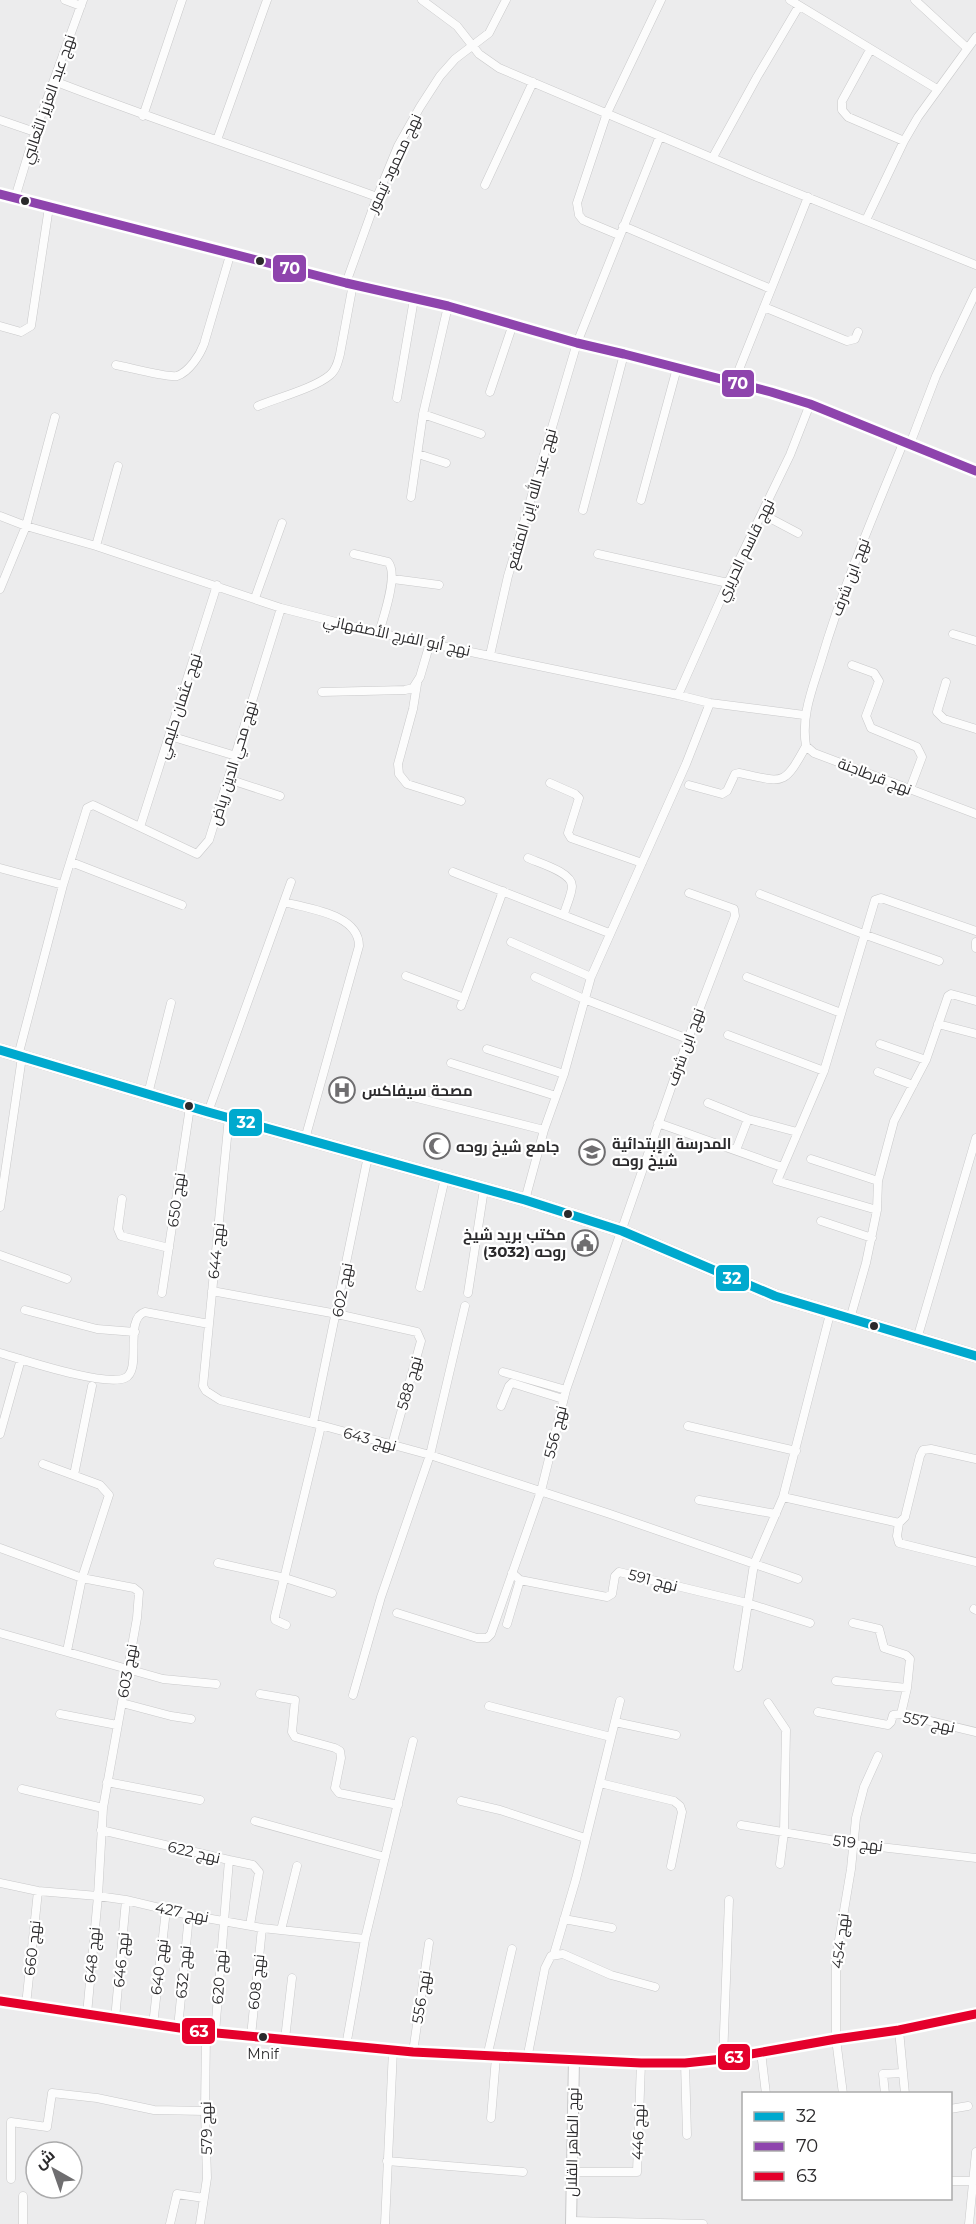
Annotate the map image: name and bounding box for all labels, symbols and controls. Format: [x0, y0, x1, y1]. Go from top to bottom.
street label: نهج عبد العزيز الثعالبي [17, 32, 82, 167]
street label: نهج محمود تيمور [362, 110, 427, 217]
unlabelled marker [19, 195, 31, 207]
line badge: 70 [272, 254, 307, 283]
unlabelled marker [254, 255, 266, 267]
text: 70 [280, 259, 300, 278]
line badge: 70 [721, 369, 755, 398]
text: 70 [728, 374, 748, 393]
street label: نهج عبد الله إبن المقفع [502, 426, 562, 572]
street label: نهج قاسم الحريري [712, 496, 781, 606]
street label: نهج ابن شرف [826, 535, 875, 619]
street label: نهج أبو الفرج الأصفهاني [321, 610, 472, 663]
street label: نهج عثمان حليمي [153, 651, 208, 762]
street label: نهج محي الدين رياض [205, 698, 264, 828]
street label: نهج قرطاجنة [835, 753, 915, 801]
street label: نهج ابن شرف [662, 1005, 710, 1089]
hospital icon: مصحة سيفاكس [327, 1075, 357, 1105]
place label: مصحة سيفاكس [362, 1081, 473, 1100]
unlabelled marker [183, 1100, 195, 1112]
line badge: 32 [228, 1108, 263, 1137]
text: 32 [236, 1113, 255, 1132]
mosque icon: جامع شيخ روحه [422, 1131, 452, 1161]
place label: المدرسة الإبتدائية شيخ روحه [612, 1134, 731, 1171]
place label: جامع شيخ روحه [456, 1137, 559, 1157]
school or university icon: المدرسة الإبتدائية شيخ روحه [577, 1137, 607, 1167]
street label: نهج 650 [163, 1172, 191, 1229]
unlabelled marker [562, 1208, 574, 1220]
street label: نهج 644 [204, 1222, 230, 1280]
place label: مكتب بريد شيخ روحه (3032) [463, 1225, 566, 1261]
public building icon: مكتب بريد شيخ روحه (3032) [570, 1228, 600, 1258]
street label: نهج 602 [327, 1261, 359, 1319]
line badge: 32 [715, 1264, 750, 1292]
text: 32 [722, 1269, 741, 1288]
unlabelled marker [868, 1320, 880, 1332]
street label: نهج 588 [392, 1354, 428, 1413]
street label: نهج 556 [539, 1404, 573, 1461]
street label: نهج 643 [341, 1423, 399, 1457]
street label: نهج 591 [626, 1565, 680, 1597]
street label: نهج 603 [113, 1642, 143, 1700]
street label: نهج 557 [901, 1707, 957, 1739]
street label: نهج 519 [832, 1831, 884, 1857]
street label: نهج 622 [165, 1837, 222, 1869]
street label: نهج 427 [153, 1897, 211, 1928]
street label: نهج 454 [827, 1912, 855, 1970]
street label: نهج 660 [20, 1919, 46, 1977]
street label: نهج 648 [80, 1926, 106, 1984]
street label: نهج 646 [109, 1932, 135, 1989]
street label: نهج 640 [146, 1938, 174, 1996]
street label: نهج 632 [171, 1945, 197, 2000]
street label: نهج 620 [208, 1949, 232, 2005]
street label: نهج 608 [244, 1953, 270, 2011]
street label: نهج 556 [407, 1969, 437, 2025]
line badge: 63 [181, 2017, 216, 2045]
text: 63 [189, 2022, 209, 2041]
marker: Mnif [257, 2031, 269, 2043]
line badge: 63 [717, 2043, 751, 2071]
place label: Mnif [247, 2045, 280, 2063]
text: 63 [724, 2048, 744, 2067]
street label: نهج الطاهر القلال [562, 2087, 584, 2197]
legend [742, 2092, 952, 2200]
street label: نهج 579 [196, 2101, 218, 2155]
street label: نهج 446 [628, 2104, 650, 2161]
text: 32 [796, 2105, 816, 2127]
text: 70 [796, 2135, 818, 2157]
north arrow [24, 2140, 84, 2200]
text: ش [31, 2145, 59, 2173]
text: 63 [796, 2165, 817, 2187]

